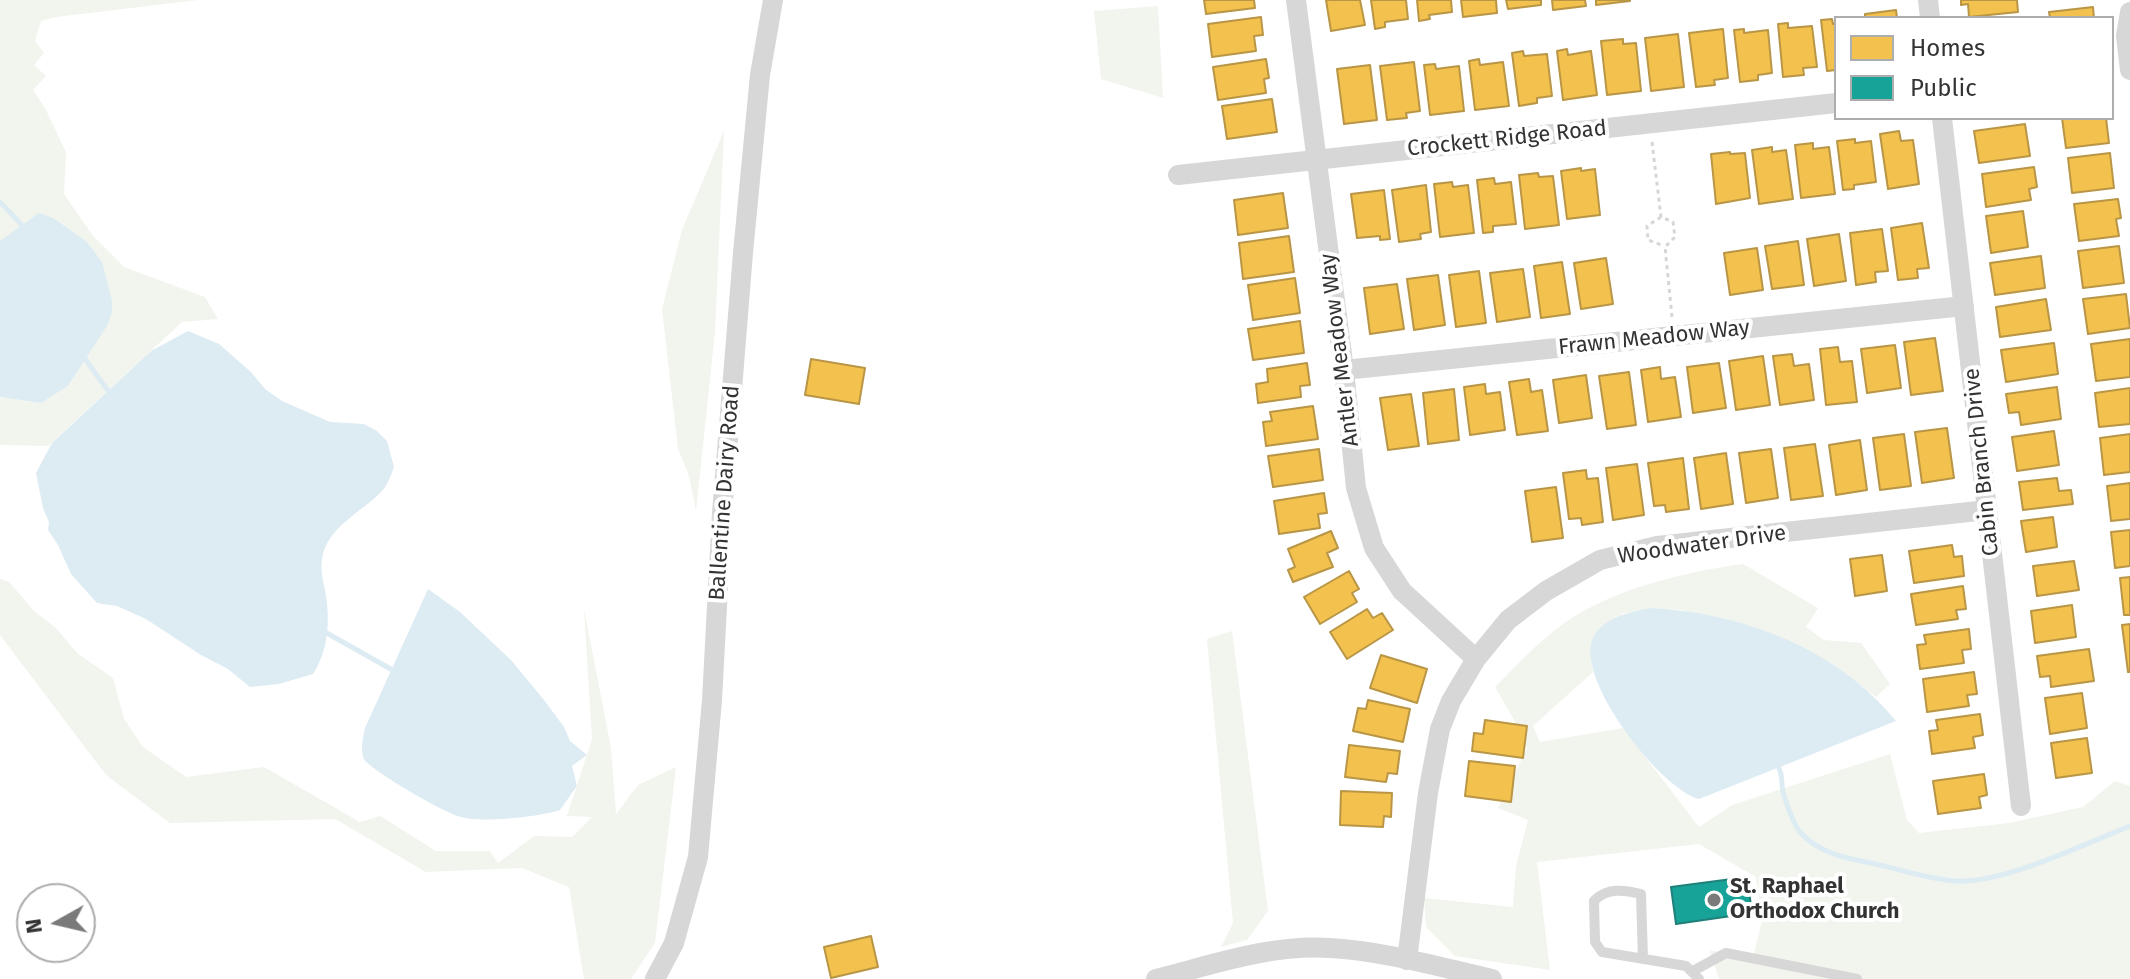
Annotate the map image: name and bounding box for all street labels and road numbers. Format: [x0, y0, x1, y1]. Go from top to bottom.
street label: Crockett Ridge Road [1406, 115, 1608, 163]
street label: Antler Meadow Way [1315, 252, 1365, 448]
street label: Frawn Meadow Way [1557, 315, 1751, 361]
street label: Cabin Branch Drive [1959, 367, 2005, 557]
street label: Ballentine Dairy Road [704, 385, 746, 601]
street label: Woodwater Drive [1616, 520, 1788, 570]

